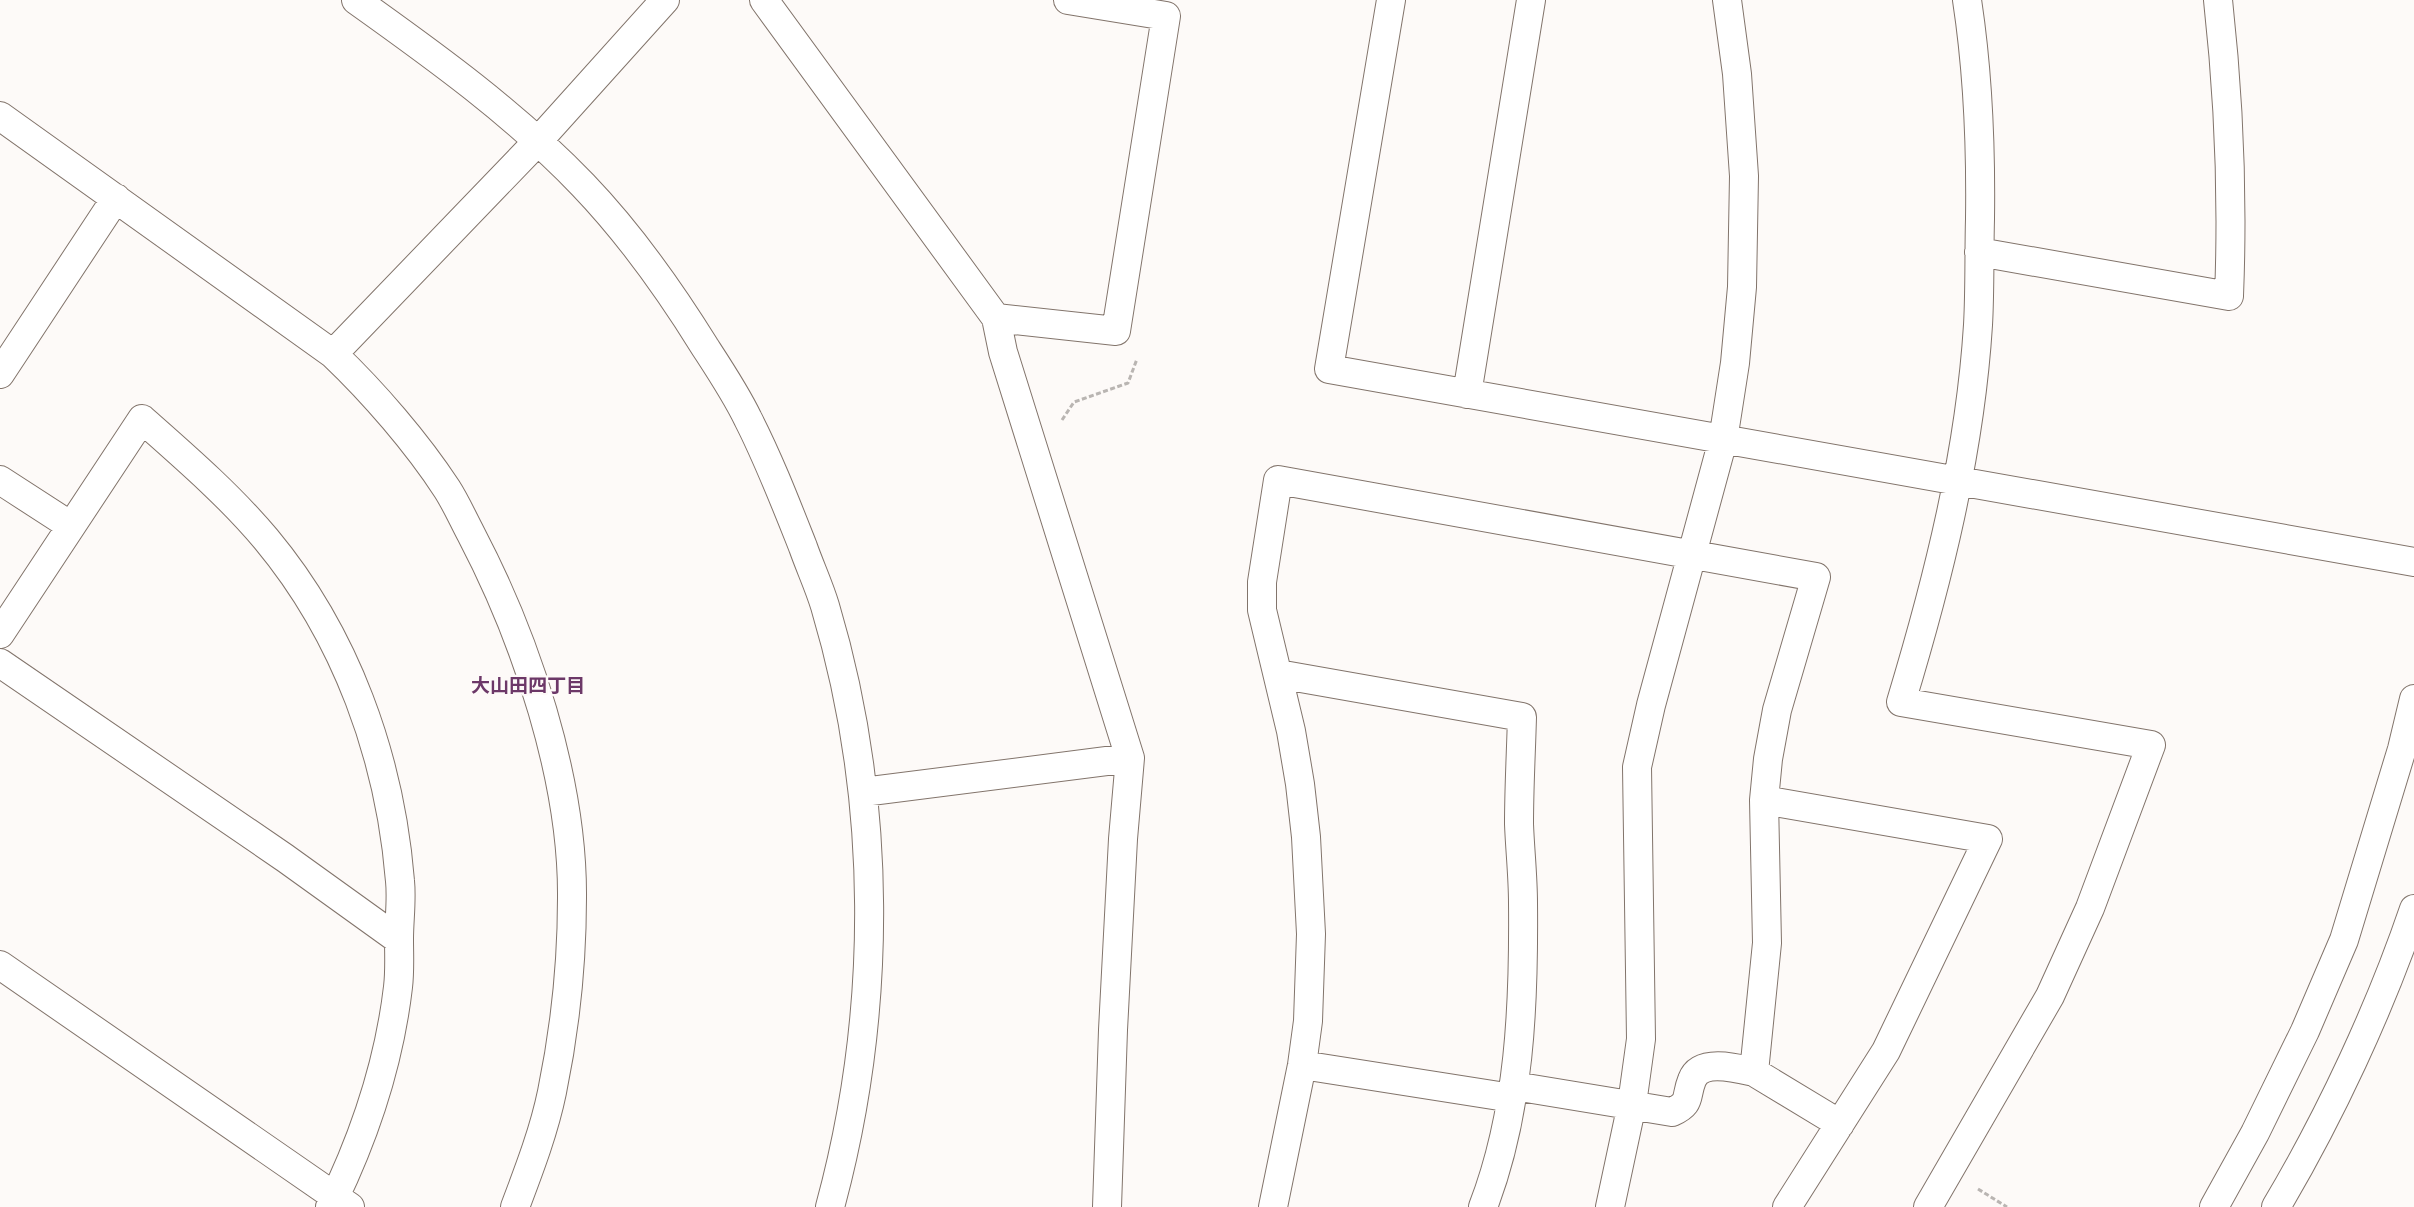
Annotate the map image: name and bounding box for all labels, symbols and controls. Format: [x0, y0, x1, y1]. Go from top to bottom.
district label: 大山田四丁目 [471, 674, 585, 697]

